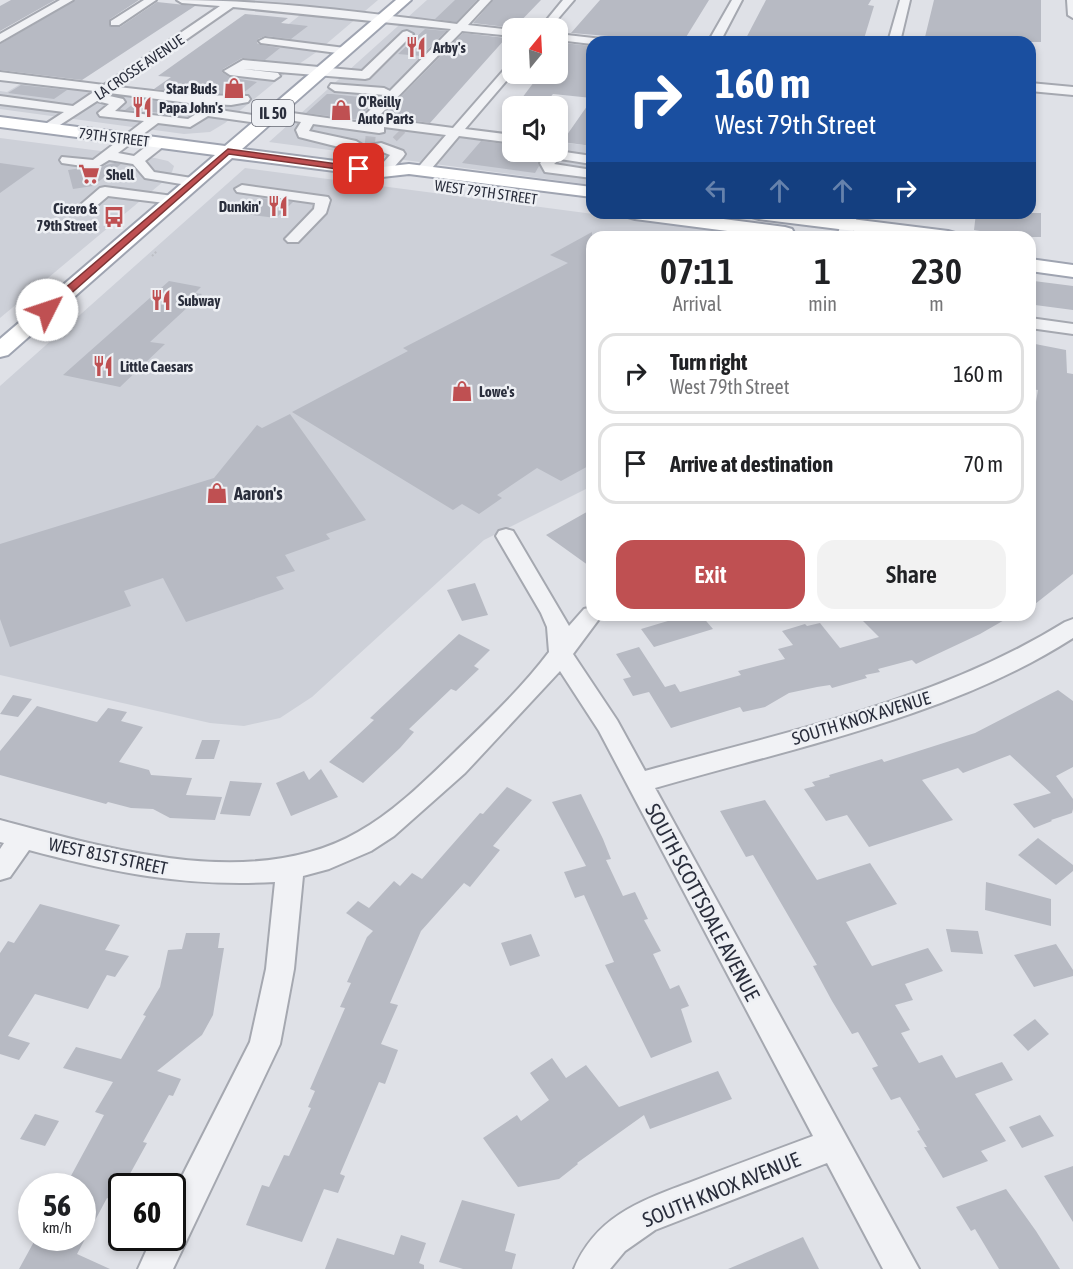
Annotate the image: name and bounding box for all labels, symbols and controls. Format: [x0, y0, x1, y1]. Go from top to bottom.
north arrow [502, 18, 568, 84]
map controls [502, 18, 568, 162]
street label: LA CROSSE AVENUE [91, 31, 187, 103]
restaurant icon: Arby's [404, 35, 428, 59]
place label: Arby's [432, 39, 466, 56]
text: 160 m [715, 59, 810, 107]
icon: right [616, 60, 694, 138]
shop icon: Star Buds [222, 76, 246, 100]
place label: Star Buds [166, 80, 218, 97]
place label: O'Reilly Auto Parts [357, 93, 414, 127]
restaurant icon: Papa John's [130, 95, 154, 119]
button: sound [502, 96, 568, 162]
shop icon: O'Reilly Auto Parts [329, 98, 353, 122]
place label: Papa John's [159, 99, 224, 116]
road number: IL 50 [252, 100, 294, 126]
text: West 79th Street [715, 109, 876, 140]
street label: 79TH STREET [78, 124, 151, 150]
pin [333, 143, 384, 194]
icon: arrive [342, 152, 375, 185]
supermarket icon: Shell [77, 162, 101, 186]
place label: Shell [106, 166, 135, 183]
icon: left [700, 174, 733, 207]
icon: ahead [763, 174, 796, 207]
icon: ahead [826, 174, 859, 207]
icon: right [889, 174, 922, 207]
street label: WEST 79TH STREET [434, 176, 539, 208]
restaurant icon: Dunkin' [266, 194, 290, 218]
place label: Dunkin' [219, 198, 262, 215]
place label: Cicero & 79th Street [36, 200, 98, 234]
bus stop icon: Cicero & 79th Street [102, 205, 126, 229]
text: 07:11 [660, 250, 734, 292]
text: 1 [814, 250, 831, 292]
text: 230 [911, 250, 962, 292]
position arrow [15, 278, 79, 342]
restaurant icon: Subway [149, 288, 173, 312]
place label: Subway [178, 292, 221, 309]
text: Arrival [673, 292, 722, 315]
text: min [808, 292, 837, 315]
text: m [929, 292, 944, 315]
text: Turn right [670, 349, 747, 375]
restaurant icon: Little Caesars [91, 354, 115, 378]
icon: right [619, 357, 652, 390]
place label: Little Caesars [120, 358, 194, 375]
text: 160 m [953, 361, 1003, 387]
text: West 79th Street [670, 375, 789, 398]
shop icon: Lowe's [450, 379, 474, 403]
place label: Lowe's [479, 383, 515, 400]
icon: arrive [619, 447, 652, 480]
text: Arrive at destination [670, 451, 833, 477]
text: 70 m [963, 451, 1003, 477]
shop icon: Aaron's [205, 481, 229, 505]
place label: Aaron's [233, 483, 283, 504]
button: Exit [616, 540, 805, 609]
button: Share [817, 540, 1006, 609]
street label: SOUTH KNOX AVENUE [789, 687, 933, 749]
street label: SOUTH SCOTTSDALE AVENUE [641, 799, 765, 1005]
street label: WEST 81ST STREET [47, 833, 170, 879]
street label: SOUTH KNOX AVENUE [639, 1146, 803, 1232]
speed limit sign: 60 [108, 1173, 186, 1251]
text: 56 [43, 1188, 71, 1222]
text: km/h [42, 1219, 72, 1236]

